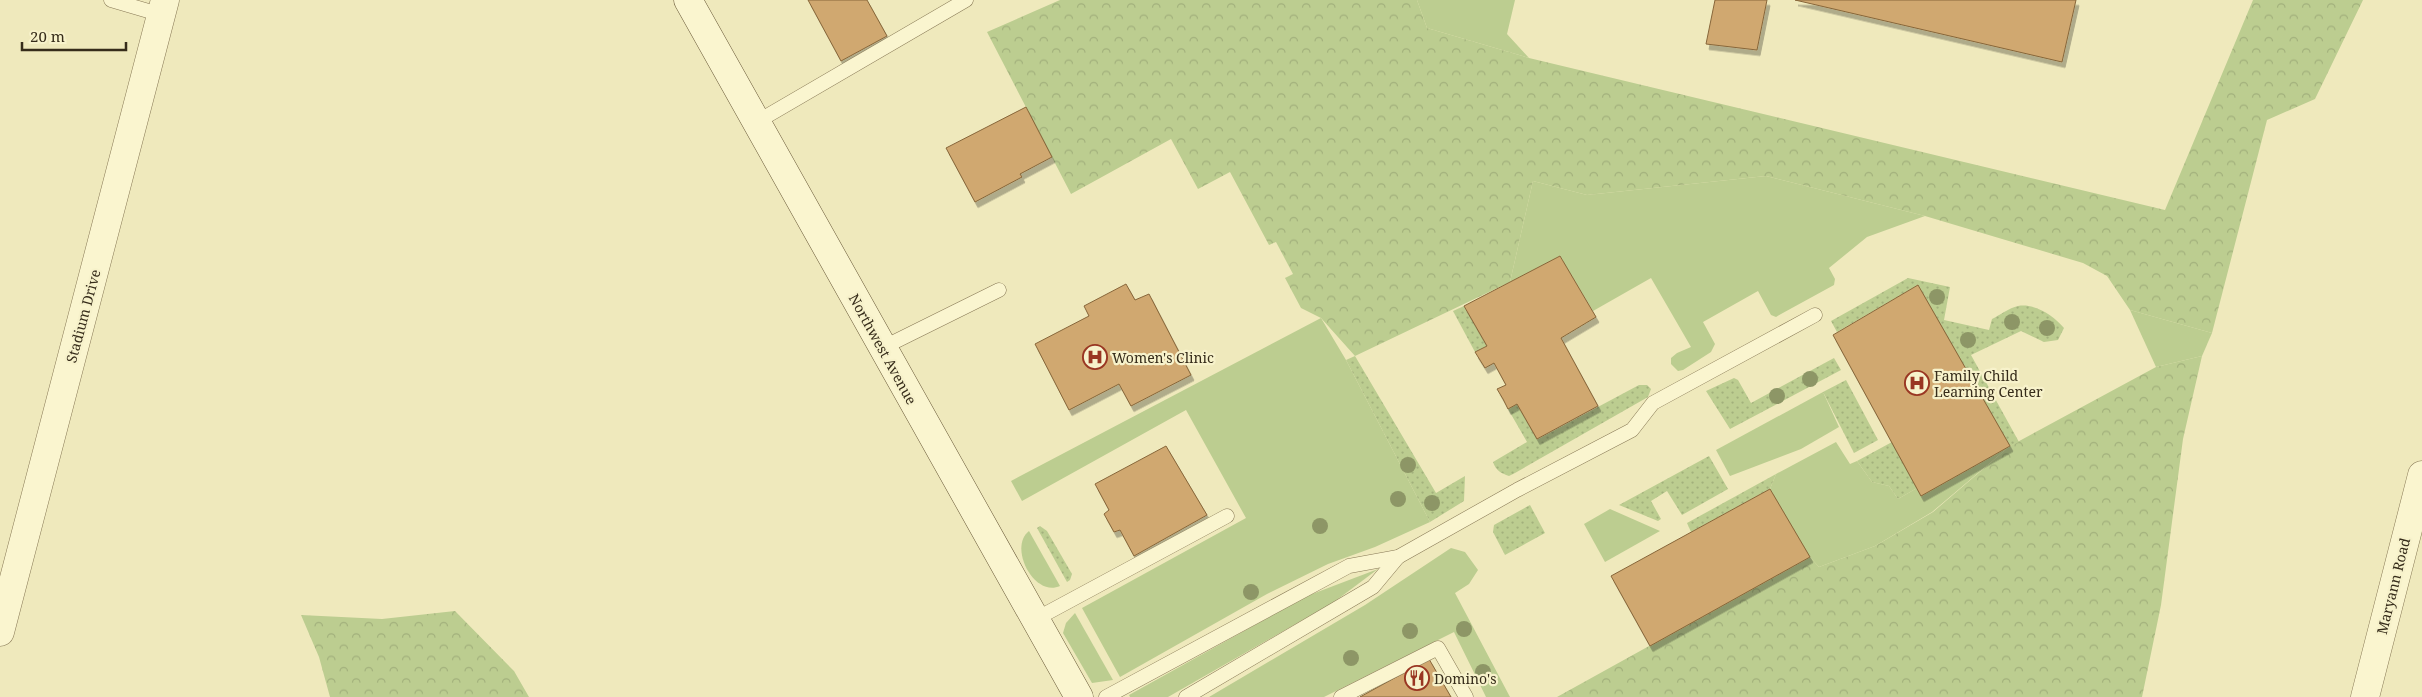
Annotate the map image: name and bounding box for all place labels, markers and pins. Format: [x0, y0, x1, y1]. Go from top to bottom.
hospital icon: Women's Clinic [1082, 344, 1108, 370]
place label: Women's Clinic [1112, 348, 1214, 367]
place label: Family Child Learning Center [1934, 366, 2043, 401]
hospital icon: Family Child Learning Center [1904, 370, 1930, 396]
restaurant icon: Domino's [1404, 665, 1430, 691]
place label: Domino's [1434, 669, 1496, 688]

